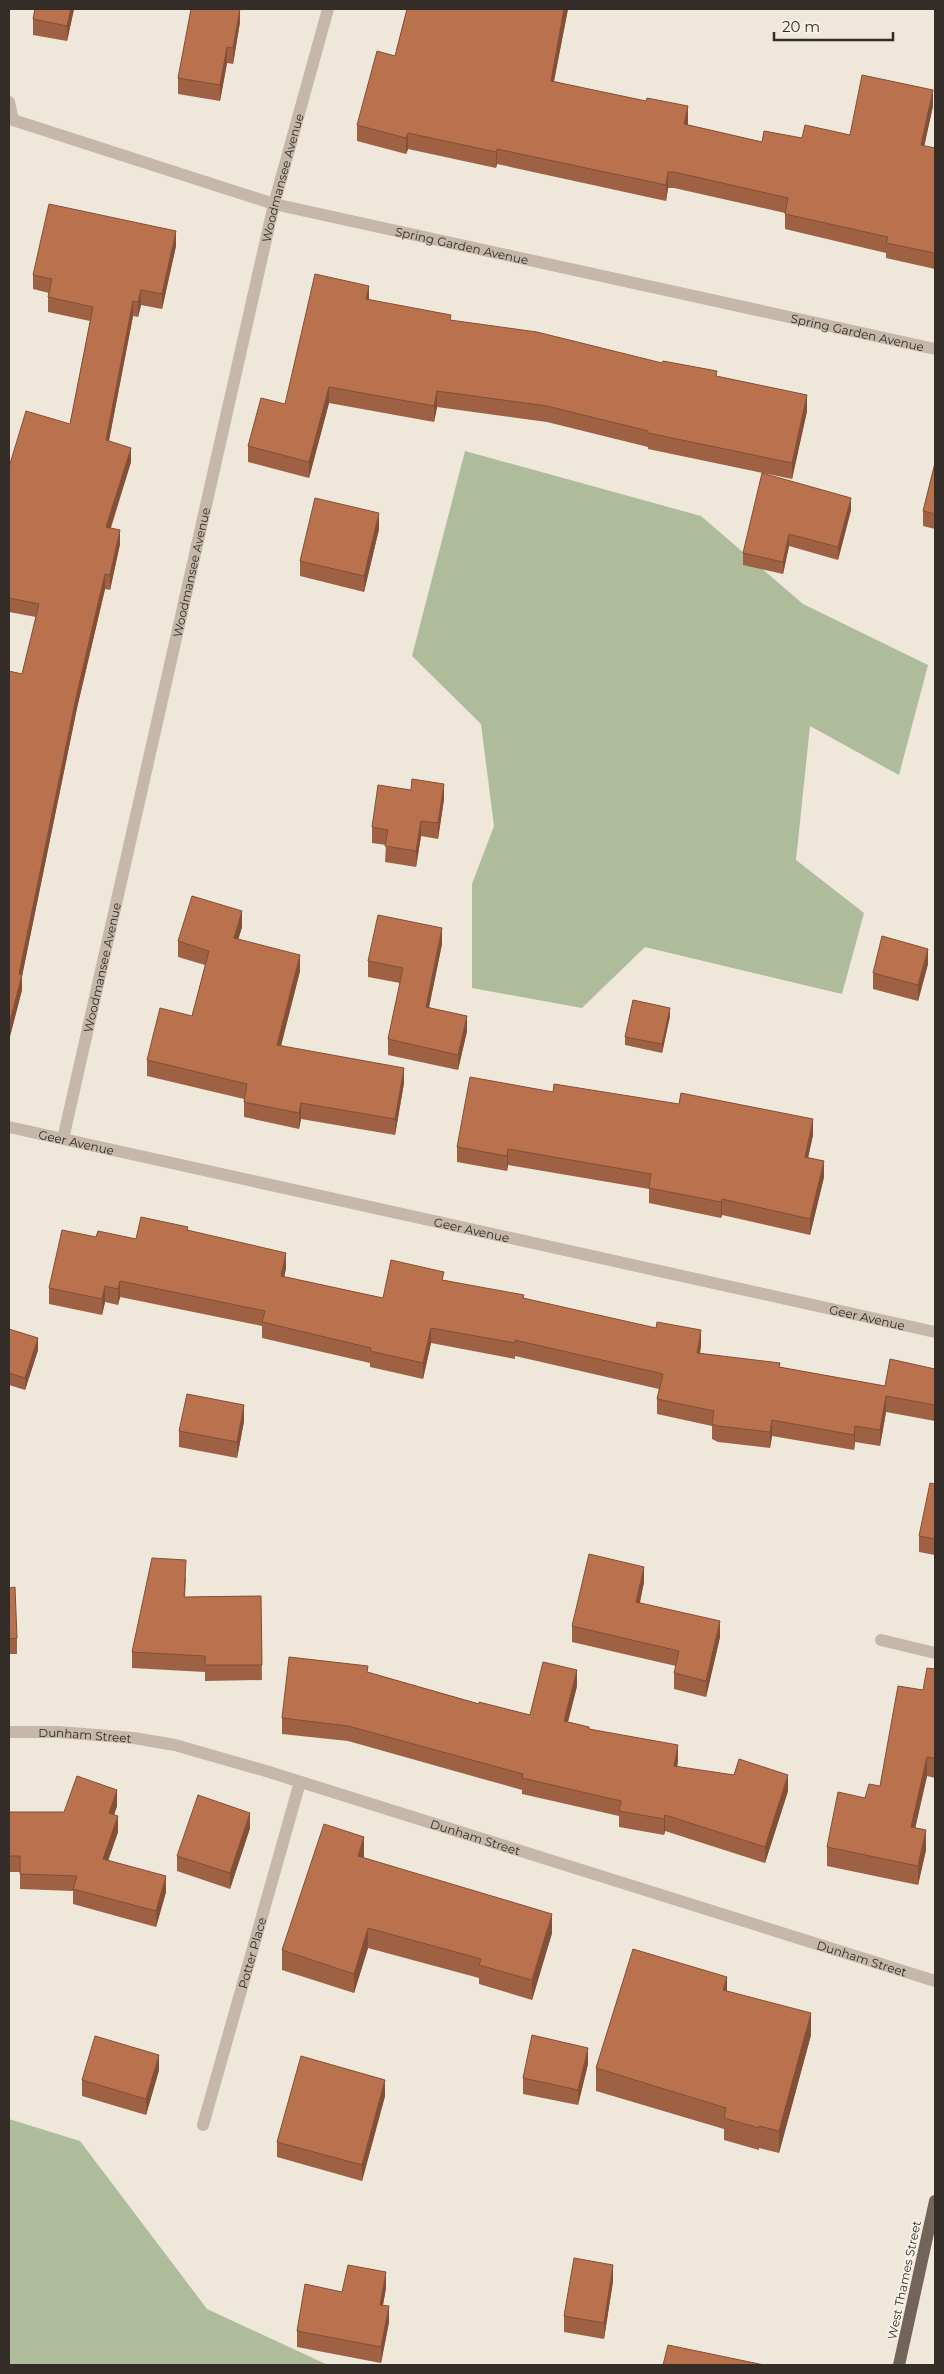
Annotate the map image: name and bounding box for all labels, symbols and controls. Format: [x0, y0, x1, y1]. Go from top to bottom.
scale bar [774, 10, 893, 42]
text: 20 m [782, 17, 820, 36]
street label: Woodmansee Avenue [258, 112, 306, 244]
street label: Spring Garden Avenue [394, 223, 530, 267]
street label: Spring Garden Avenue [789, 310, 926, 354]
street label: Woodmansee Avenue [169, 506, 213, 639]
street label: Woodmansee Avenue [80, 901, 124, 1034]
street label: Geer Avenue [37, 1126, 116, 1158]
street label: Geer Avenue [433, 1214, 511, 1245]
street label: Geer Avenue [828, 1301, 906, 1333]
street label: Dunham Street [38, 1724, 132, 1745]
street label: Dunham Street [429, 1816, 522, 1858]
street label: Potter Place [234, 1915, 269, 1990]
street label: Dunham Street [815, 1937, 909, 1979]
street label: West Thames Street [884, 2219, 924, 2341]

